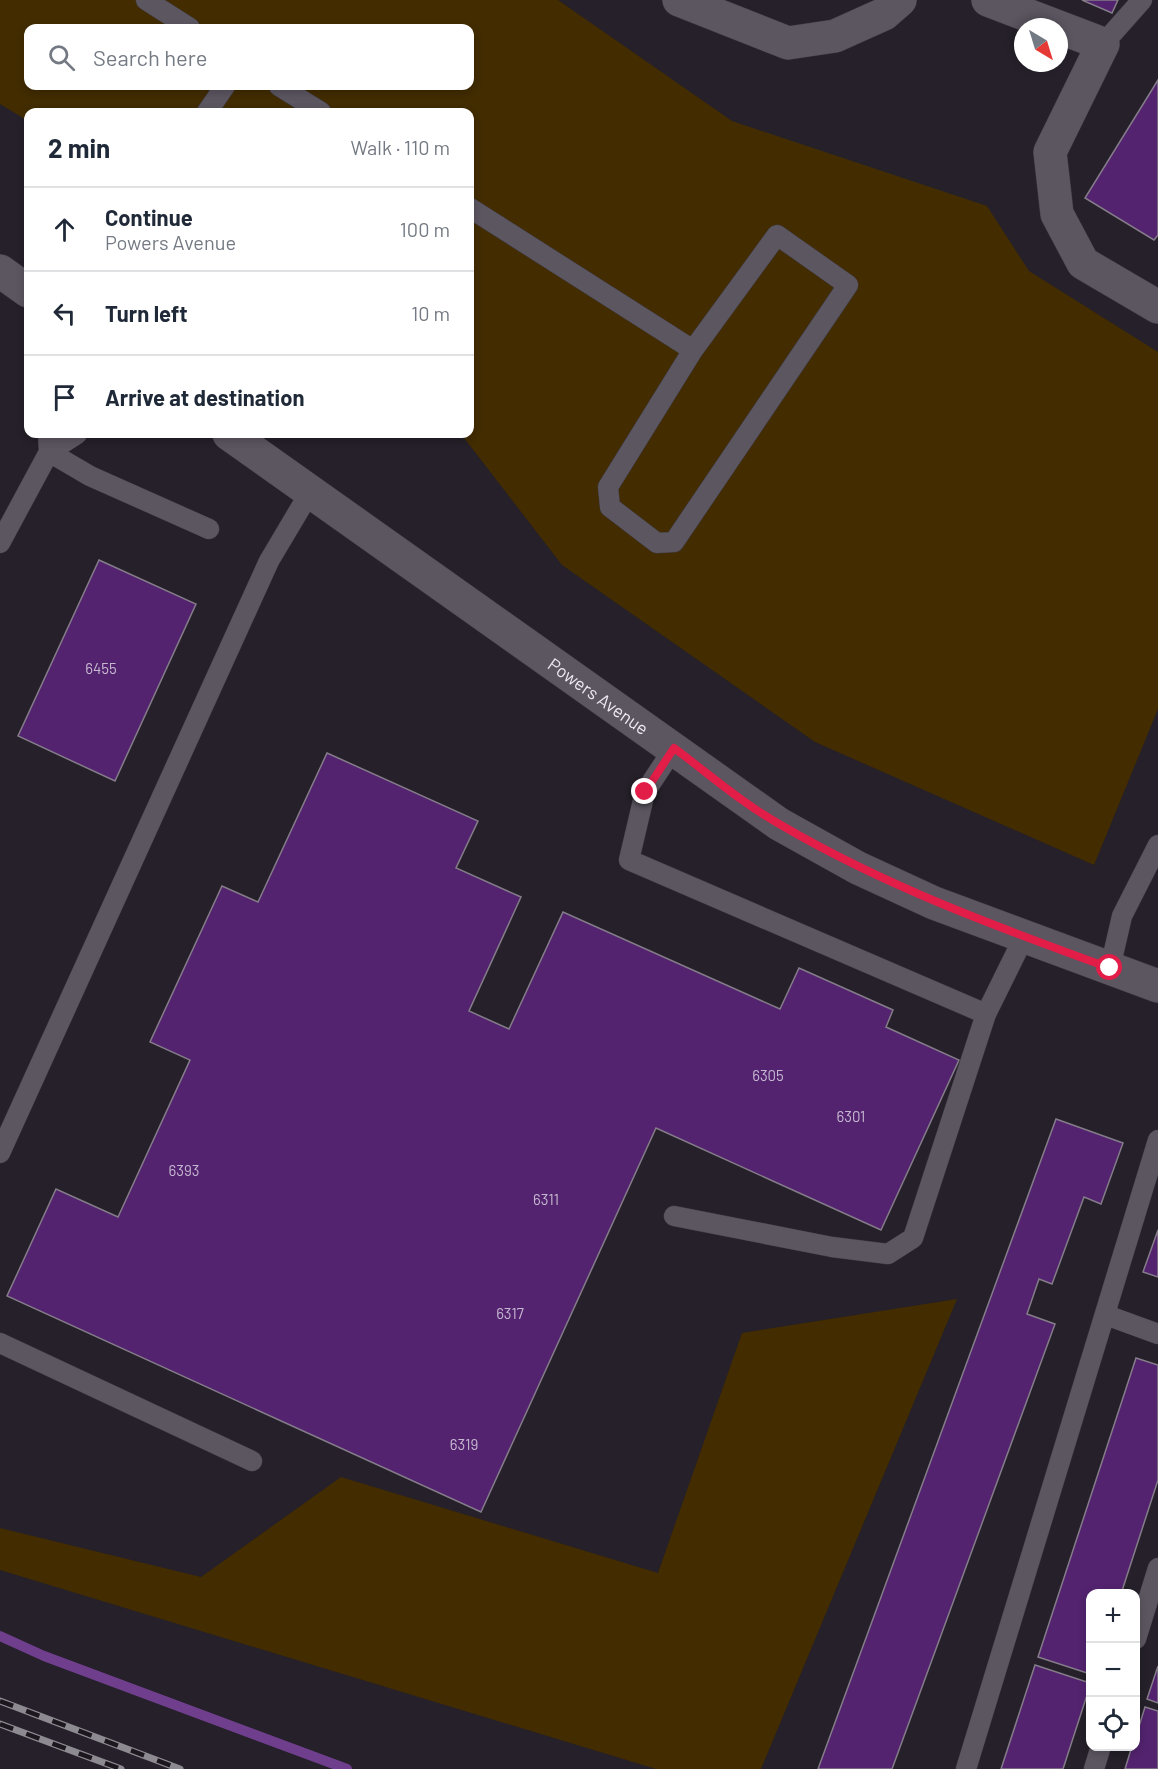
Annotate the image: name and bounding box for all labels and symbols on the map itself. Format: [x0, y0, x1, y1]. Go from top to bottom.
north arrow [1014, 18, 1068, 72]
street label: Powers Avenue [544, 653, 653, 739]
house number: 6455 [85, 659, 117, 677]
route end [631, 778, 657, 804]
route start [1096, 954, 1122, 980]
house number: 6305 [752, 1066, 784, 1084]
house number: 6301 [837, 1107, 865, 1125]
house number: 6393 [169, 1161, 200, 1179]
house number: 6311 [533, 1190, 559, 1208]
house number: 6317 [496, 1304, 524, 1322]
house number: 6319 [450, 1435, 478, 1453]

